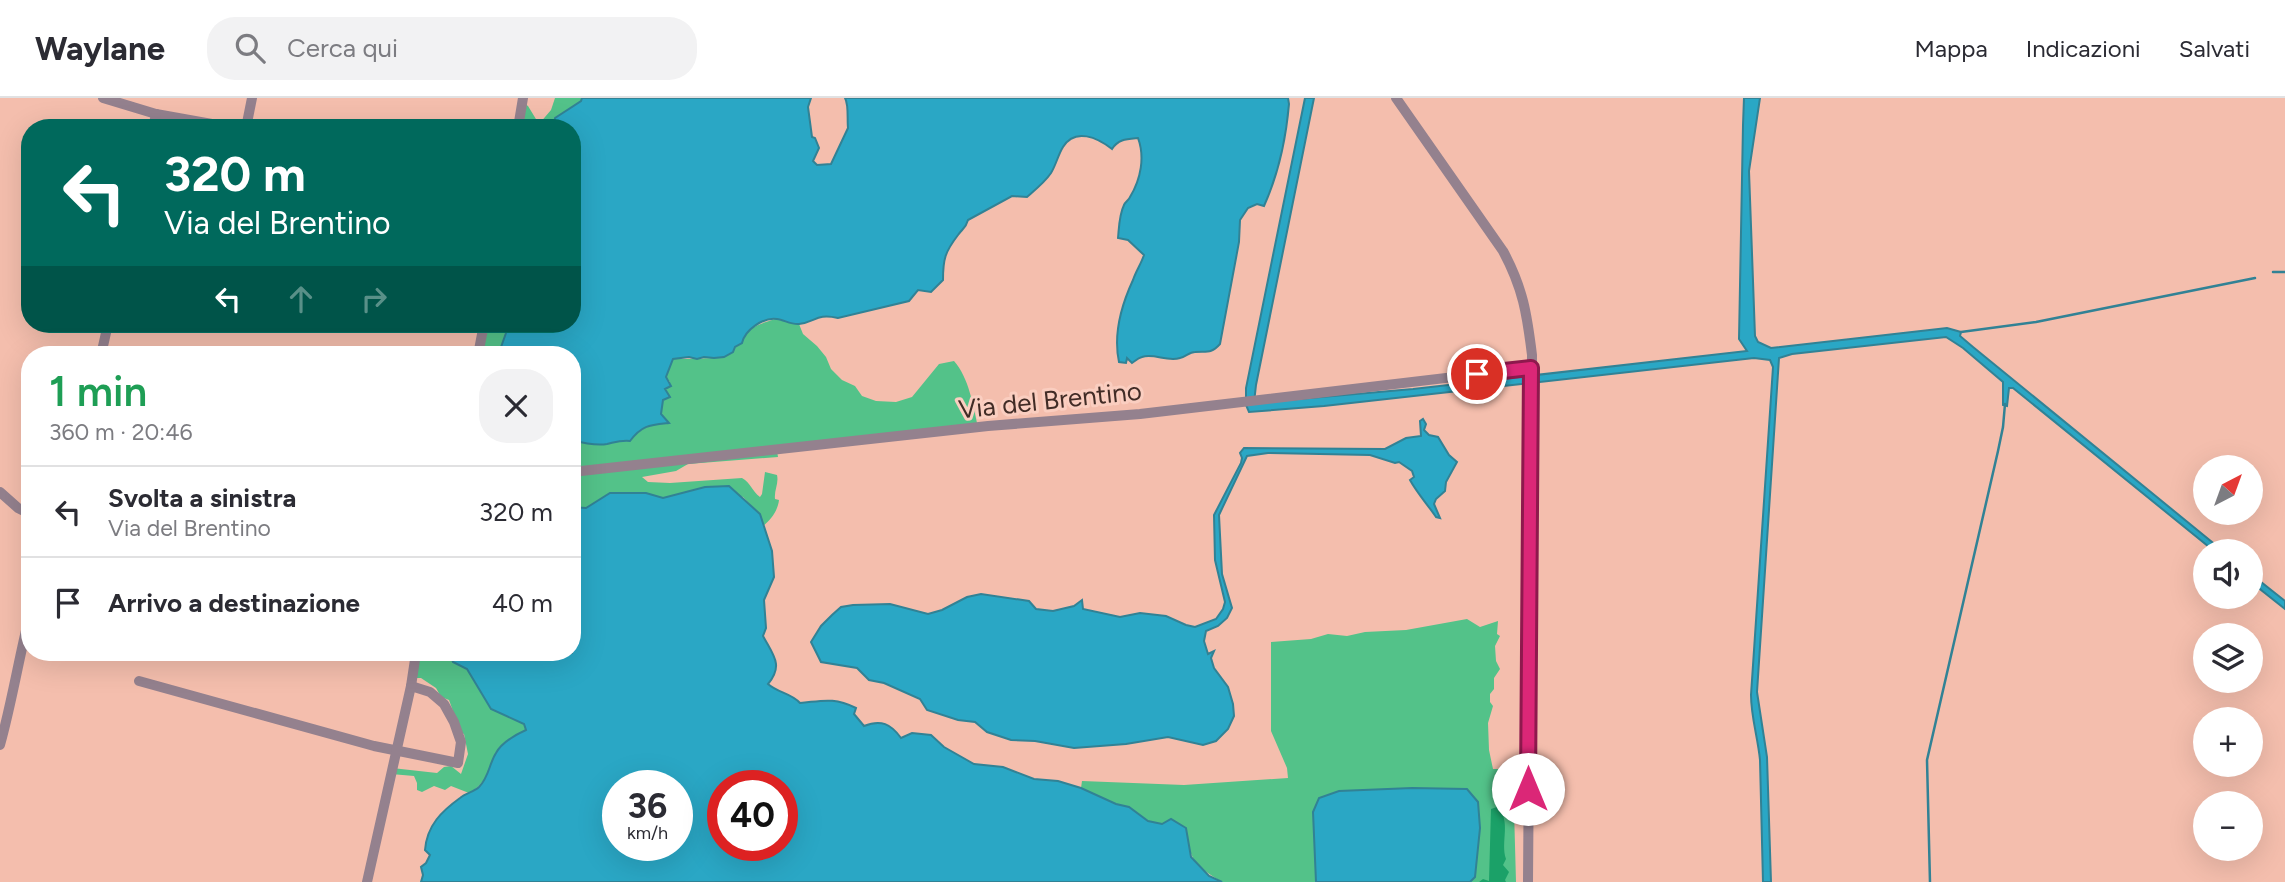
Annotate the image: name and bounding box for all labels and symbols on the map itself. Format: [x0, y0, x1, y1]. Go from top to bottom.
pin [1447, 344, 1507, 404]
street label: Via del Brentino [957, 374, 1143, 426]
north arrow [2193, 455, 2263, 525]
position arrow [1491, 752, 1565, 826]
speed limit sign: 40 [707, 770, 798, 861]

